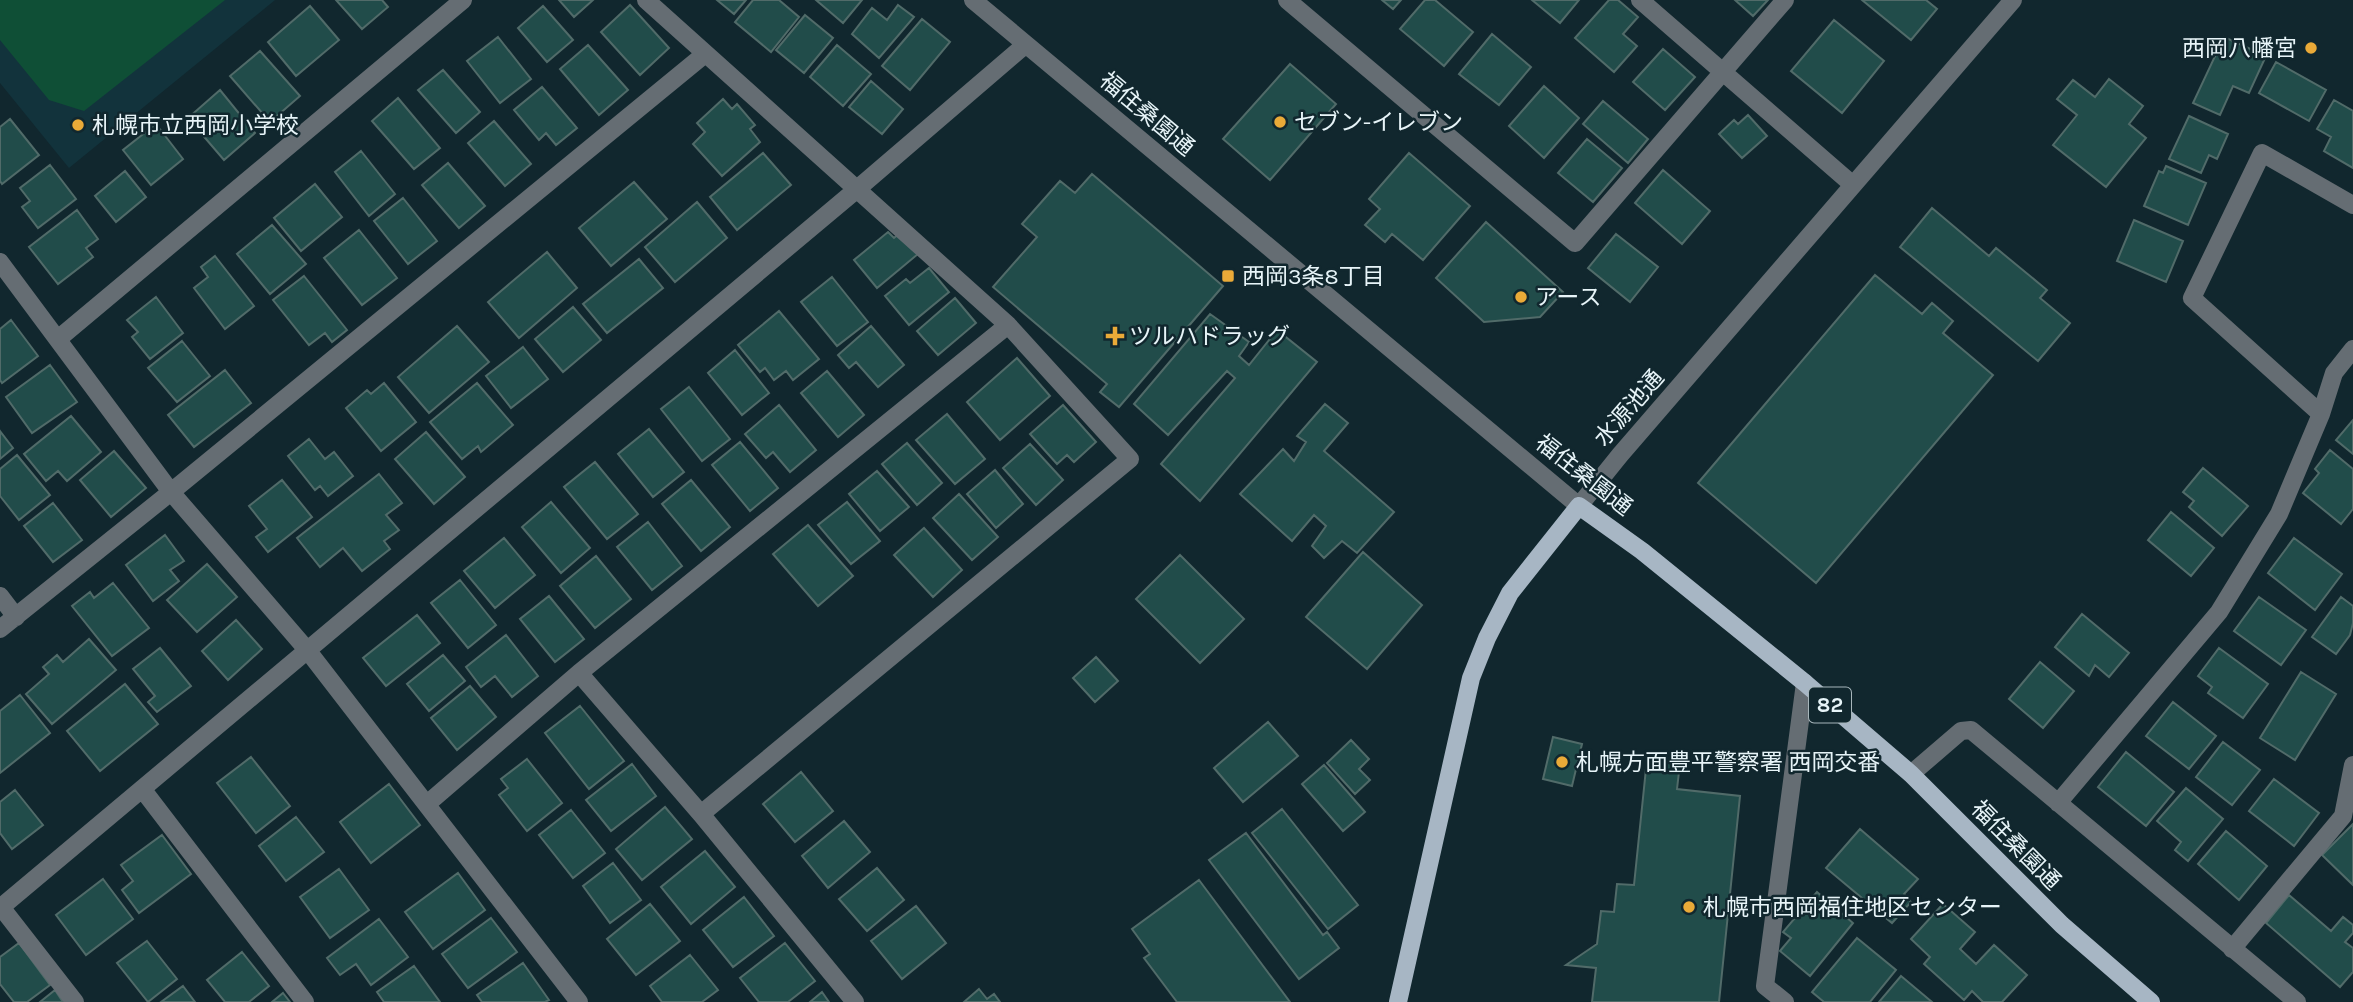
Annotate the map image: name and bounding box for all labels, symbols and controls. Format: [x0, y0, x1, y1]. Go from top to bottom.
place label: 西岡八幡宮 [2182, 35, 2297, 62]
marker: 西岡八幡宮 [2303, 40, 2319, 56]
street label: 福住桑園通 [1094, 67, 1200, 161]
place label: セブン-イレブン [1294, 109, 1463, 136]
place label: 札幌市立西岡小学校 [92, 112, 299, 139]
marker: セブン-イレブン [1272, 114, 1288, 130]
marker: 札幌市立西岡小学校 [70, 117, 86, 133]
place label: 西岡3条8丁目 [1242, 263, 1385, 290]
marker: 西岡3条8丁目 [1220, 268, 1236, 284]
place label: アース [1535, 284, 1601, 311]
marker: アース [1513, 289, 1529, 305]
place label: ツルハドラッグ [1129, 323, 1290, 350]
marker: ツルハドラッグ [1107, 328, 1123, 344]
street label: 水源池通 [1589, 364, 1669, 452]
street label: 福住桑園通 [1530, 429, 1638, 521]
road number: 82 [1809, 688, 1851, 722]
place label: 札幌方面豊平警察署 西岡交番 [1576, 749, 1880, 776]
marker: 札幌方面豊平警察署 西岡交番 [1554, 754, 1570, 770]
street label: 福住桑園通 [1966, 795, 2066, 895]
place label: 札幌市西岡福住地区センター [1703, 894, 2002, 921]
marker: 札幌市西岡福住地区センター [1681, 899, 1697, 915]

